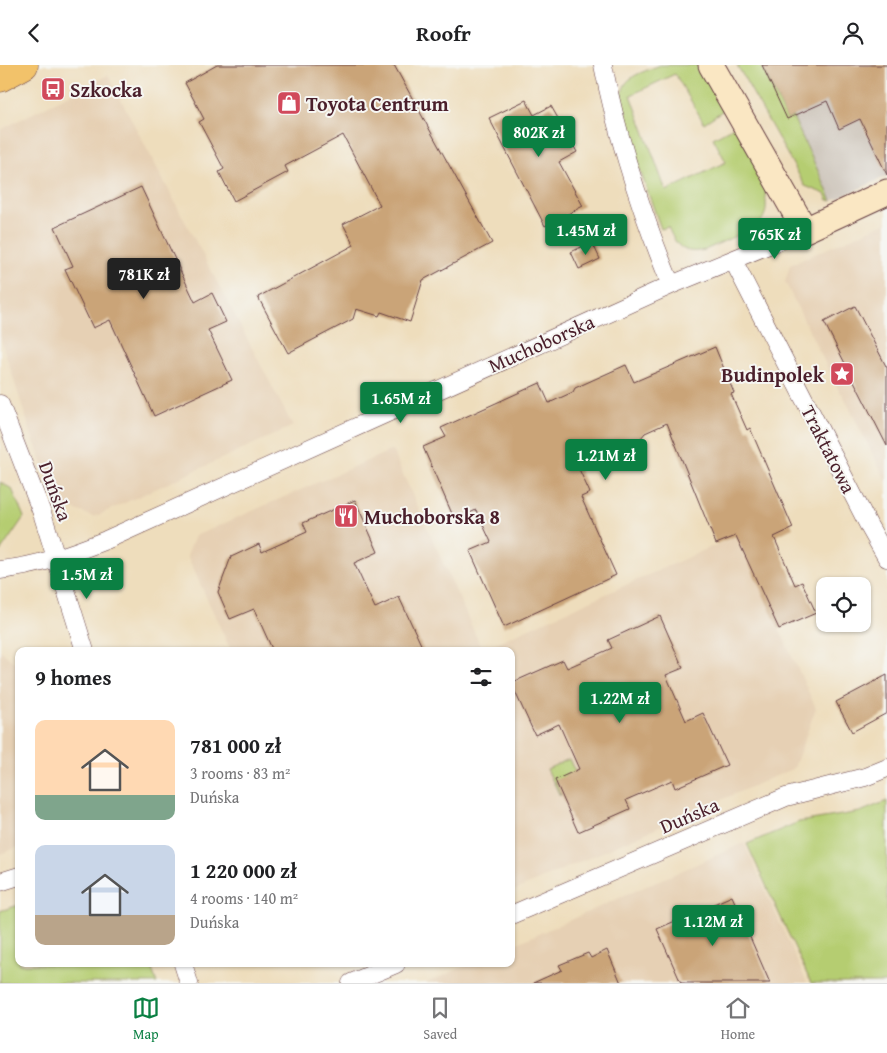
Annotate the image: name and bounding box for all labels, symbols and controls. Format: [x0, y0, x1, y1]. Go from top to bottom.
text: Roofr [416, 17, 471, 49]
icon: back [20, 19, 48, 47]
icon: person [839, 19, 867, 47]
place label: Szkocka [70, 75, 143, 104]
bus stop icon: Szkocka [40, 76, 66, 102]
place label: Toyota Centrum [306, 89, 449, 118]
shop icon: Toyota Centrum [276, 90, 302, 116]
pin: 802K zł [493, 116, 585, 158]
text: 802K zł [513, 120, 565, 144]
pin: 1.45M zł [534, 213, 638, 256]
pin: 765K zł [729, 217, 821, 260]
text: 1.45M zł [556, 218, 616, 242]
text: 765K zł [749, 222, 801, 246]
pin: 781K zł [98, 257, 190, 300]
text: 781K zł [118, 262, 170, 286]
street label: Muchoborska [483, 306, 599, 379]
place label: Budinpolek [721, 360, 825, 389]
place icon: Budinpolek [829, 361, 855, 387]
pin: 1.65M zł [349, 381, 453, 424]
text: 1.65M zł [371, 386, 431, 410]
street label: Traktatowa [794, 400, 864, 499]
pin: 1.21M zł [554, 439, 658, 481]
text: 1.21M zł [576, 443, 636, 467]
street label: Duńska [32, 457, 80, 525]
place label: Muchoborska 8 [364, 502, 500, 531]
restaurant icon: Muchoborska 8 [333, 503, 359, 529]
pin: 1.5M zł [41, 557, 133, 600]
text: 1.5M zł [61, 562, 113, 586]
map controls [816, 577, 871, 632]
button: locate [816, 577, 871, 632]
text: 9 homes [35, 662, 111, 693]
icon: filters [467, 663, 495, 691]
pin: 1.22M zł [568, 681, 672, 724]
text: 1.22M zł [590, 686, 650, 710]
text: 781 000 zł [190, 730, 281, 761]
icon: home [75, 740, 135, 800]
text: 3 rooms · 83 m² [190, 761, 290, 785]
text: Duńska [190, 785, 239, 809]
street label: Duńska [655, 789, 724, 840]
text: 1 220 000 zł [190, 855, 297, 886]
icon: home [75, 865, 135, 925]
text: 4 rooms · 140 m² [190, 886, 298, 910]
pin: 1.12M zł [661, 905, 765, 947]
text: 1.12M zł [683, 909, 743, 933]
text: Duńska [190, 910, 239, 934]
tab: Map [132, 994, 160, 1044]
tab: Saved [423, 994, 457, 1044]
tab: Home [721, 994, 755, 1044]

